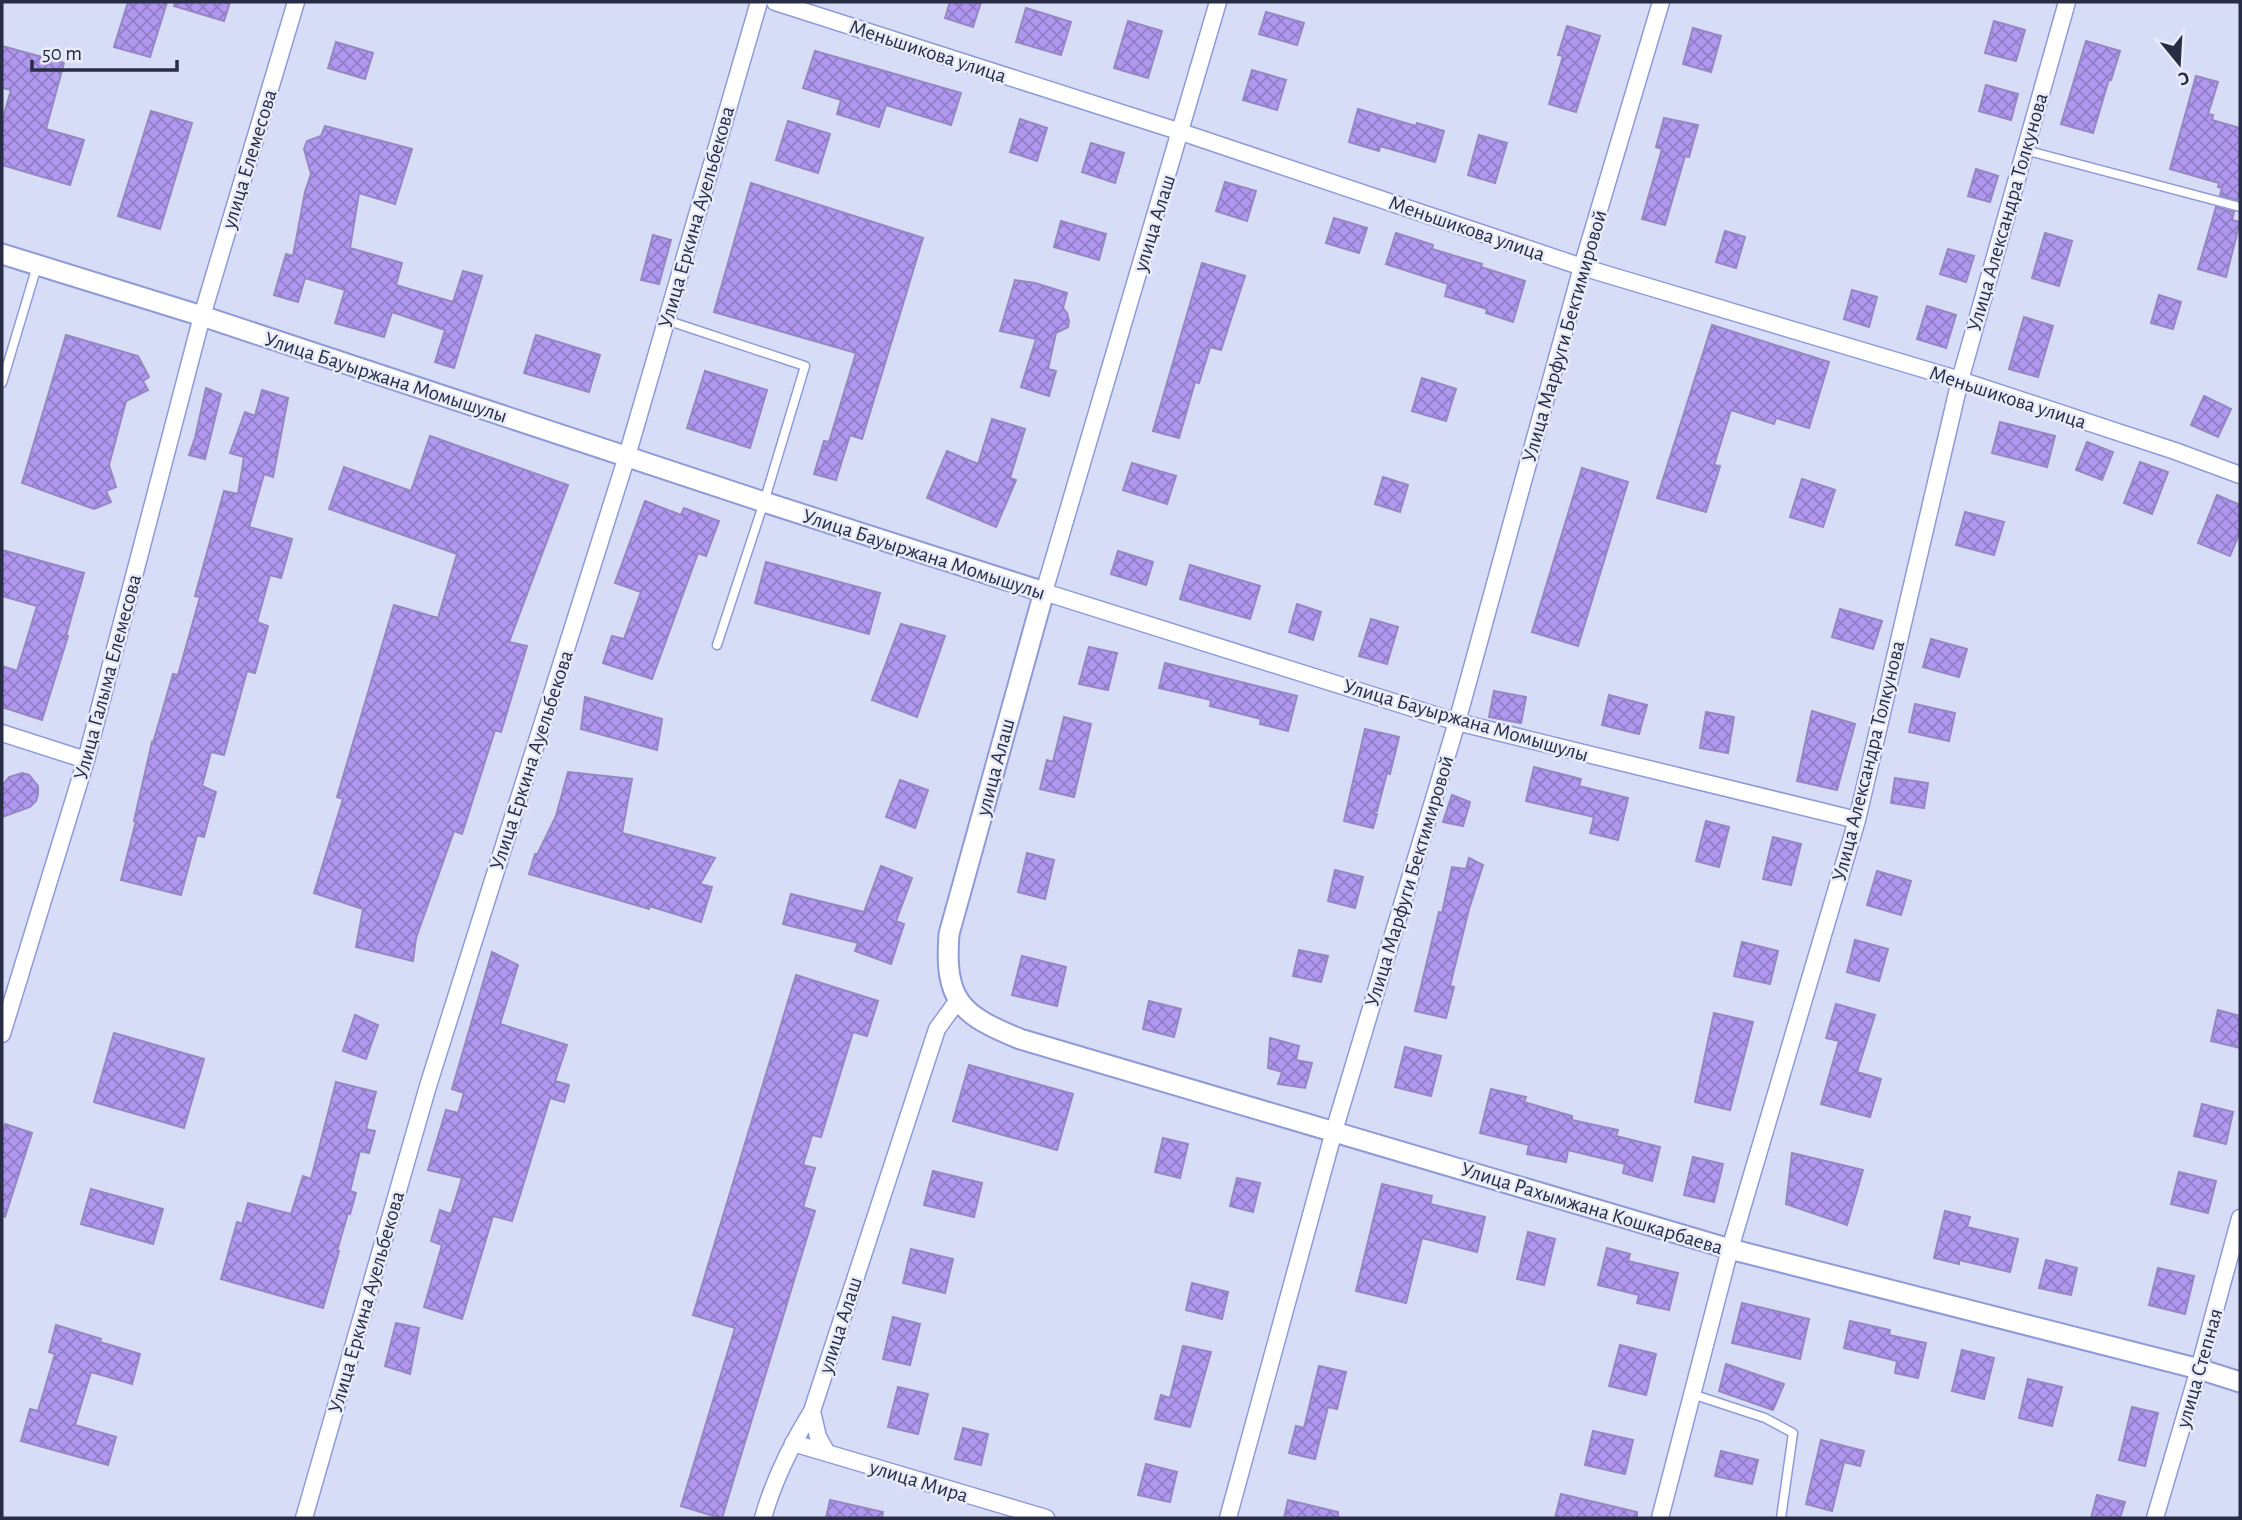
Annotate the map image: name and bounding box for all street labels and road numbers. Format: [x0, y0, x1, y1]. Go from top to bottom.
street label: Меньшикова улица [847, 16, 1009, 87]
street label: улица Елемесова [218, 87, 281, 232]
street label: Улица Александра Толкунова [1963, 90, 2052, 334]
street label: Улица Еркина Ауельбекова [655, 104, 738, 330]
street label: улица Алаш [1130, 172, 1179, 275]
street label: Меньшикова улица [1386, 192, 1548, 265]
street label: Улица Марфуги Бектимировой [1518, 208, 1611, 465]
street label: Улица Бауыржана Момышулы [262, 328, 510, 427]
street label: Меньшикова улица [1927, 362, 2089, 433]
street label: Улица Бауыржана Момышулы [800, 505, 1048, 604]
street label: Улица Галыма Елемесова [70, 572, 145, 782]
street label: Улица Александра Толкунова [1828, 638, 1909, 884]
street label: Улица Еркина Ауельбекова [486, 647, 577, 873]
street label: Улица Бауыржана Момышулы [1341, 675, 1591, 766]
street label: улица Алаш [972, 716, 1019, 819]
street label: Улица Марфуги Бектимировой [1361, 753, 1458, 1009]
street label: Улица Рахымжана Кошкарбаева [1458, 1159, 1726, 1258]
street label: Улица Еркина Ауельбекова [325, 1189, 408, 1415]
street label: улица Алаш [815, 1274, 866, 1377]
street label: улица Степная [2172, 1306, 2227, 1431]
street label: улица Мира [866, 1456, 971, 1507]

